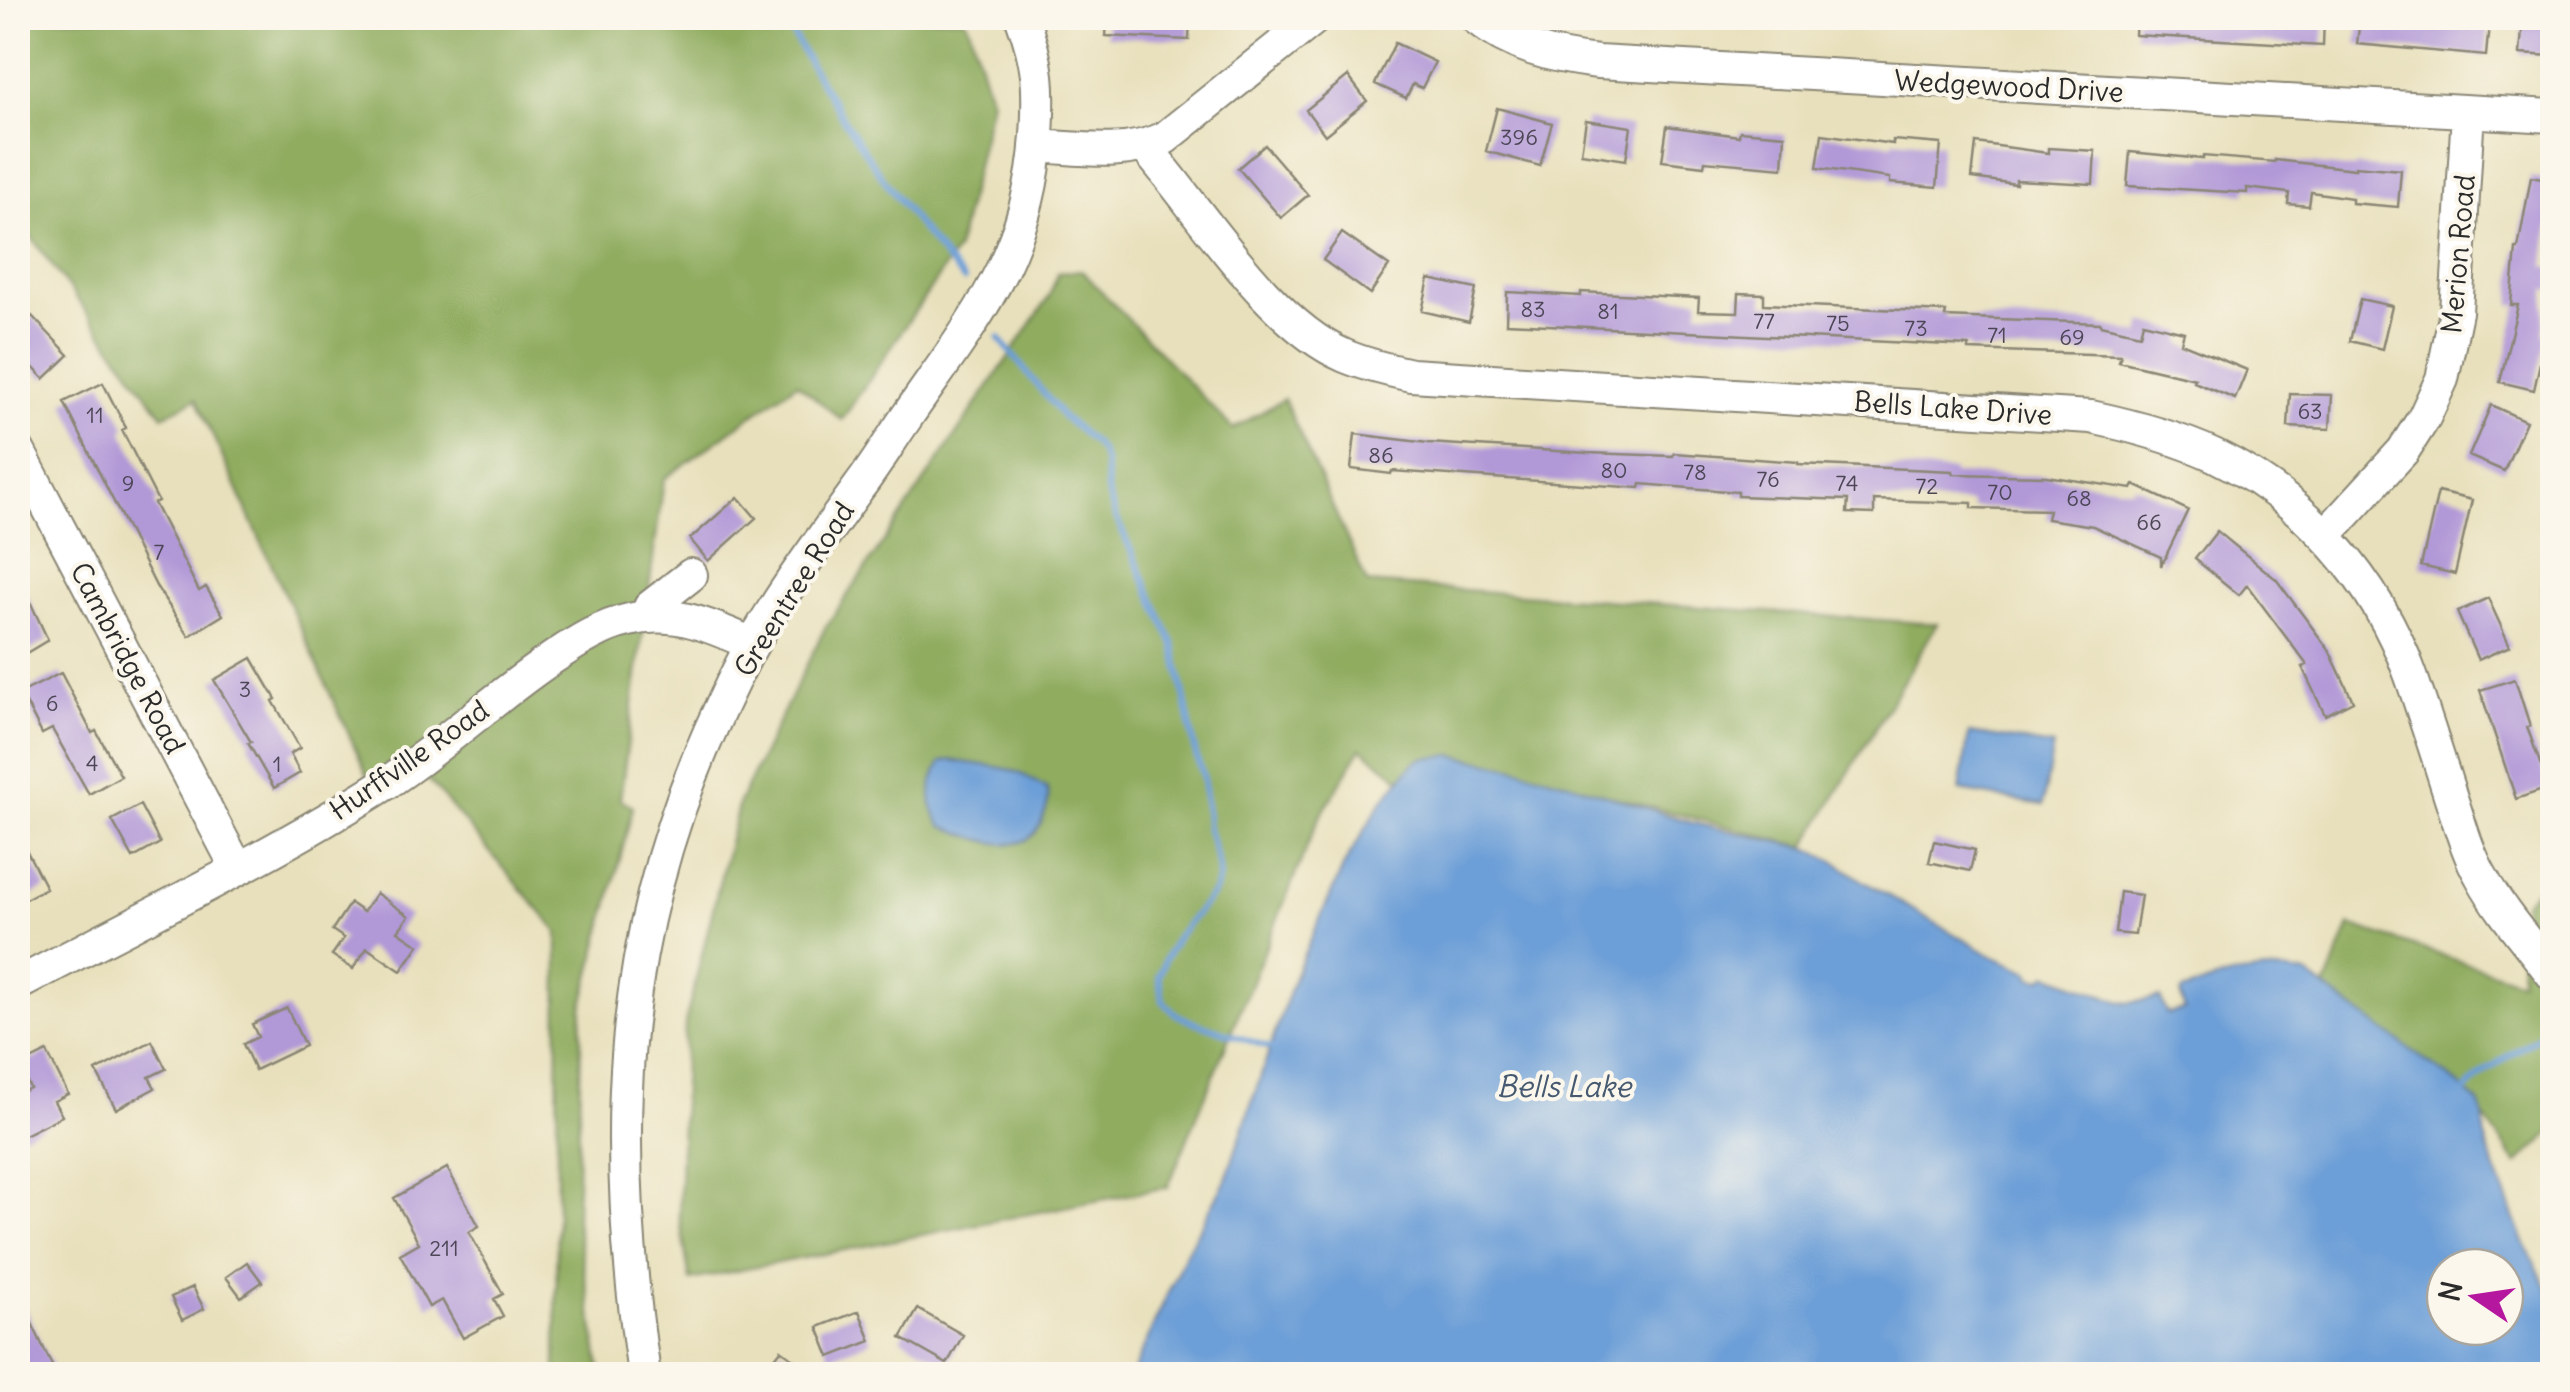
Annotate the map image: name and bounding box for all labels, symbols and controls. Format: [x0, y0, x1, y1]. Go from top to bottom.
street label: Wedgewood Drive [1893, 62, 2125, 110]
house number: 396 [1500, 123, 1538, 151]
street label: Merion Road [2433, 173, 2483, 335]
house number: 83 [1520, 295, 1546, 323]
house number: 81 [1597, 297, 1619, 325]
house number: 77 [1753, 307, 1775, 335]
house number: 75 [1826, 309, 1850, 337]
house number: 73 [1904, 314, 1928, 342]
house number: 71 [1987, 321, 2007, 349]
house number: 69 [2059, 323, 2085, 351]
street label: Bells Lake Drive [1853, 383, 2053, 433]
house number: 63 [2297, 397, 2323, 425]
house number: 11 [86, 401, 104, 429]
house number: 86 [1368, 441, 1394, 469]
house number: 80 [1600, 456, 1628, 484]
house number: 78 [1683, 458, 1707, 486]
house number: 76 [1756, 465, 1780, 493]
house number: 9 [122, 469, 134, 497]
house number: 74 [1835, 469, 1859, 497]
house number: 72 [1916, 472, 1938, 500]
house number: 70 [1987, 478, 2013, 506]
house number: 68 [2066, 484, 2092, 512]
street label: Greentree Road [726, 495, 862, 683]
house number: 66 [2136, 508, 2162, 536]
house number: 7 [154, 538, 165, 566]
street label: Cambridge Road [62, 556, 194, 760]
house number: 3 [239, 675, 251, 703]
house number: 6 [46, 689, 58, 717]
street label: Hurffville Road [322, 692, 496, 828]
house number: 4 [86, 749, 98, 777]
house number: 1 [273, 750, 281, 778]
water label: Bells Lake [1497, 1067, 1633, 1105]
house number: 211 [429, 1234, 459, 1262]
north arrow [2425, 1247, 2525, 1347]
text: N [2431, 1278, 2470, 1305]

